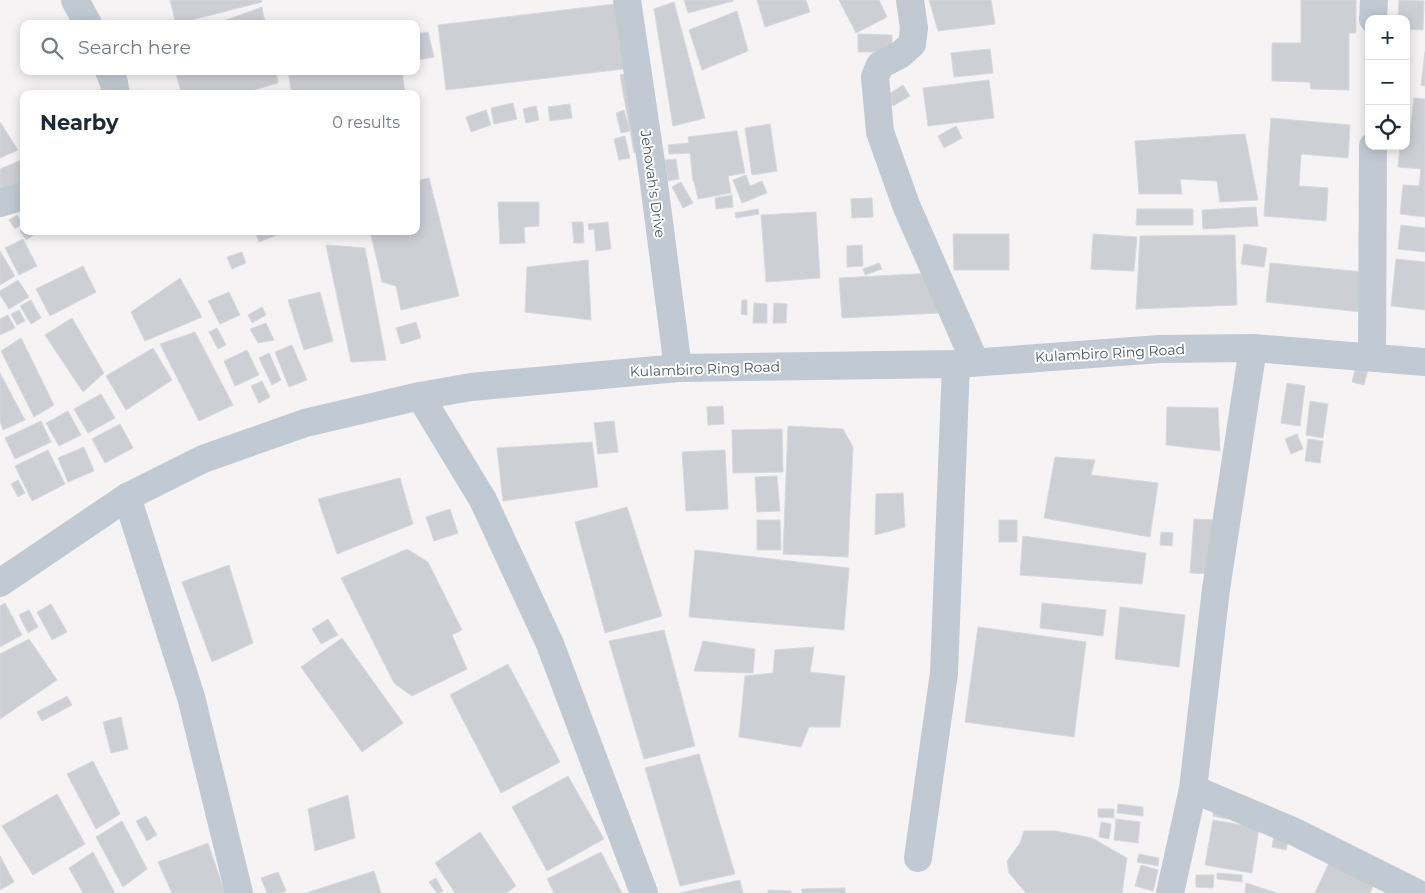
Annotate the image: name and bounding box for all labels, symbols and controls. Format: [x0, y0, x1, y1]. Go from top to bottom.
map controls [1365, 15, 1410, 150]
button: + [1365, 15, 1410, 60]
search box [20, 20, 420, 75]
icon: search [38, 34, 66, 62]
text: Search here [78, 36, 191, 59]
button: − [1365, 60, 1410, 105]
button: locate [1365, 105, 1410, 150]
text: Nearby [40, 110, 119, 135]
text: 0 results [332, 113, 400, 132]
street label: Jehovah's Drive [636, 128, 669, 239]
street label: Kulambiro Ring Road [1034, 340, 1186, 366]
street label: Kulambiro Ring Road [630, 357, 780, 381]

